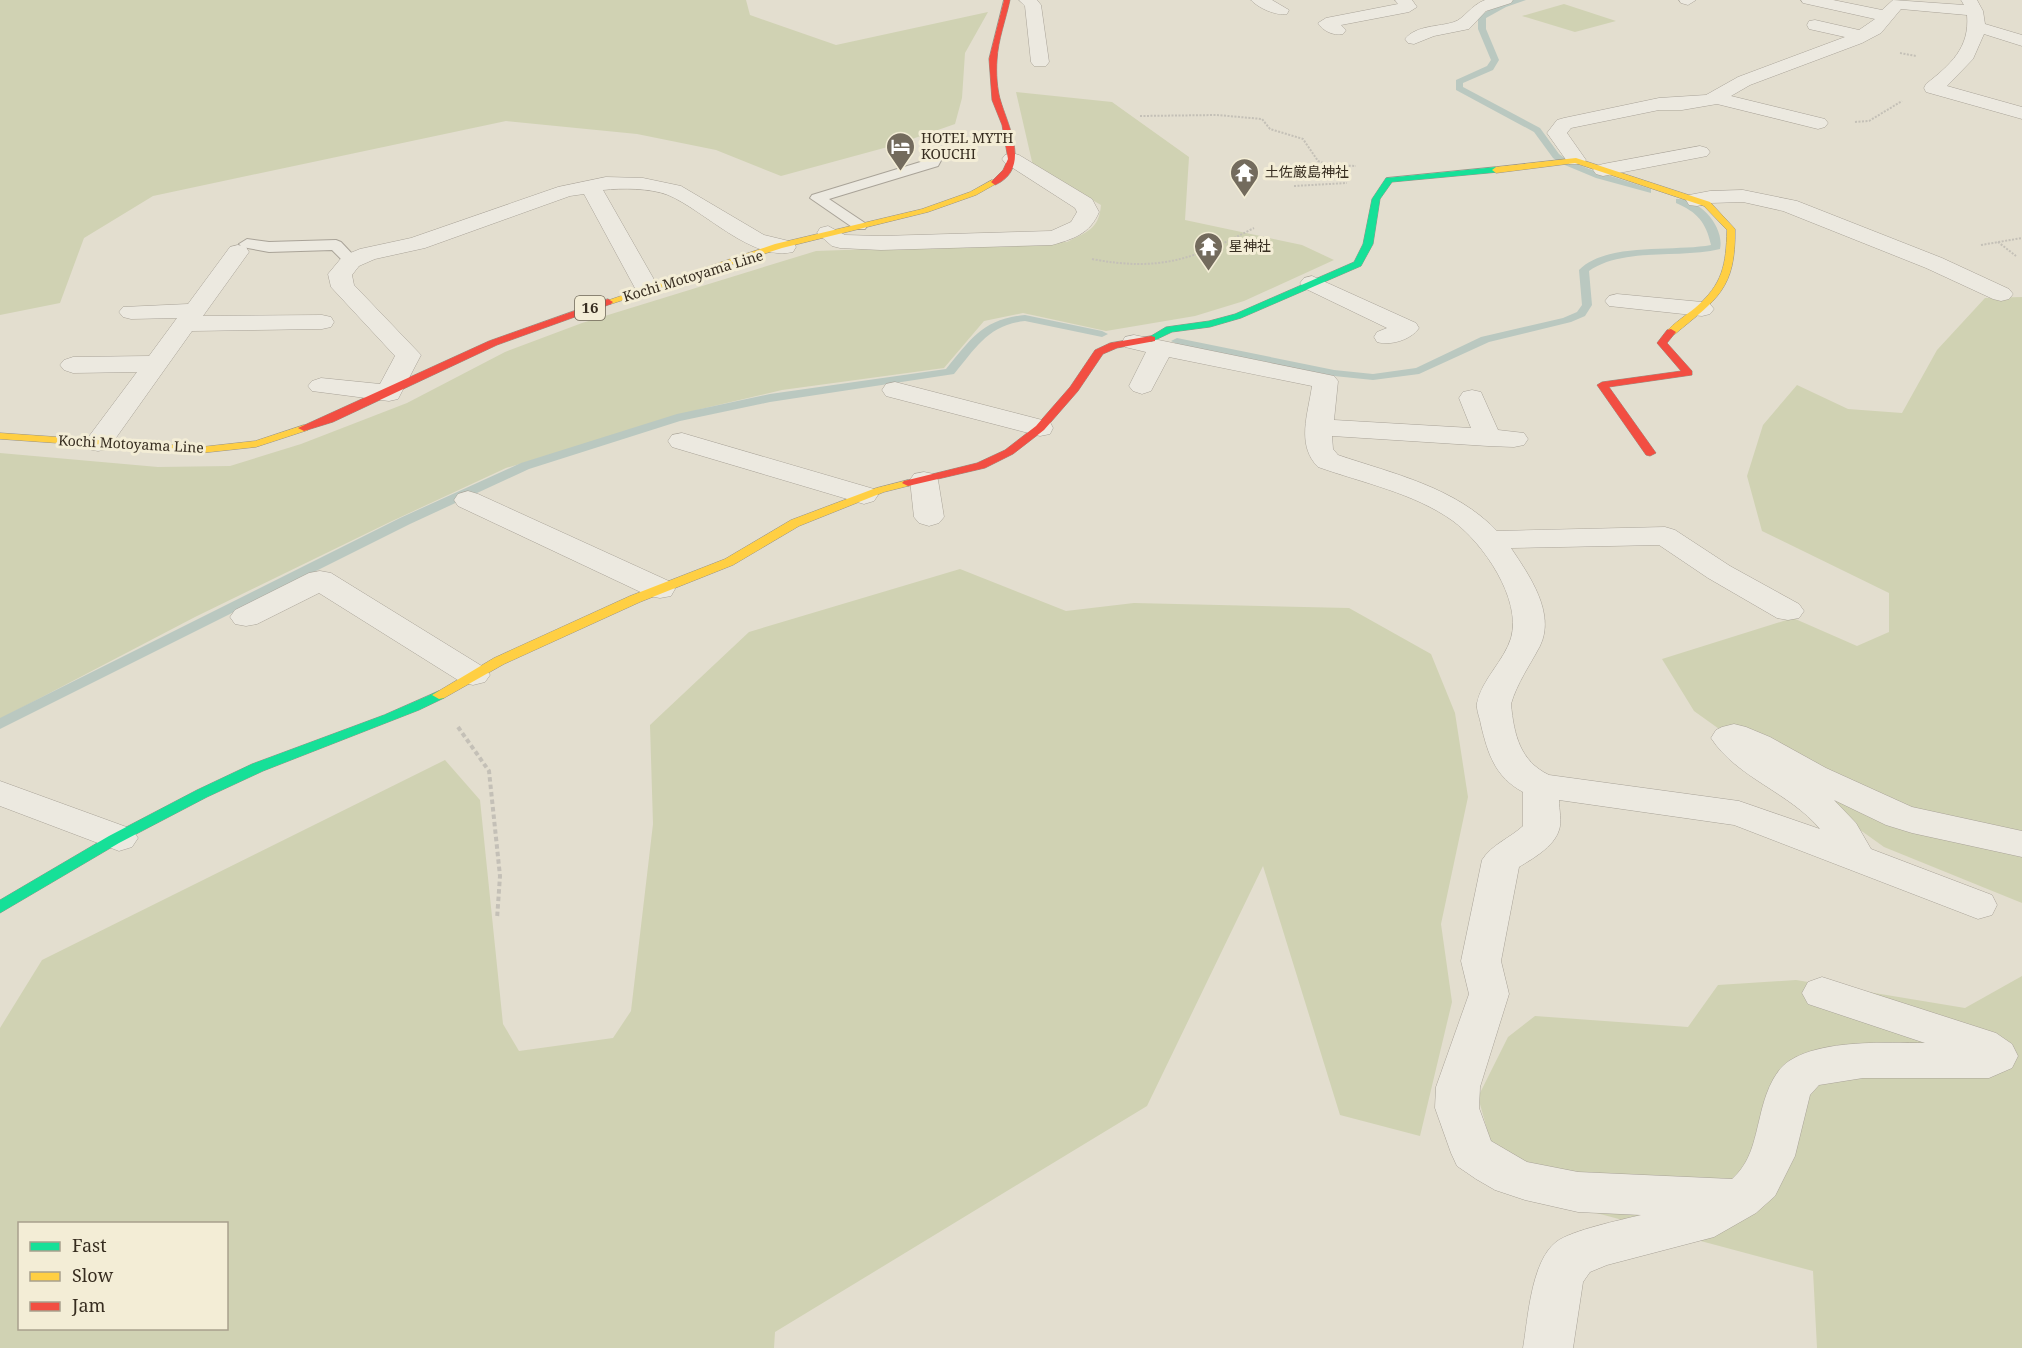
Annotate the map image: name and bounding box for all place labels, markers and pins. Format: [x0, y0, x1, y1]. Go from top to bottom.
place label: HOTEL MYTH KOUCHI [921, 128, 1013, 163]
hotel icon: HOTEL MYTH KOUCHI [884, 130, 916, 172]
temple icon: 土佐厳島神社 [1228, 156, 1260, 198]
place label: 土佐厳島神社 [1265, 162, 1349, 181]
temple icon: 星神社 [1192, 230, 1224, 272]
place label: 星神社 [1229, 236, 1271, 255]

